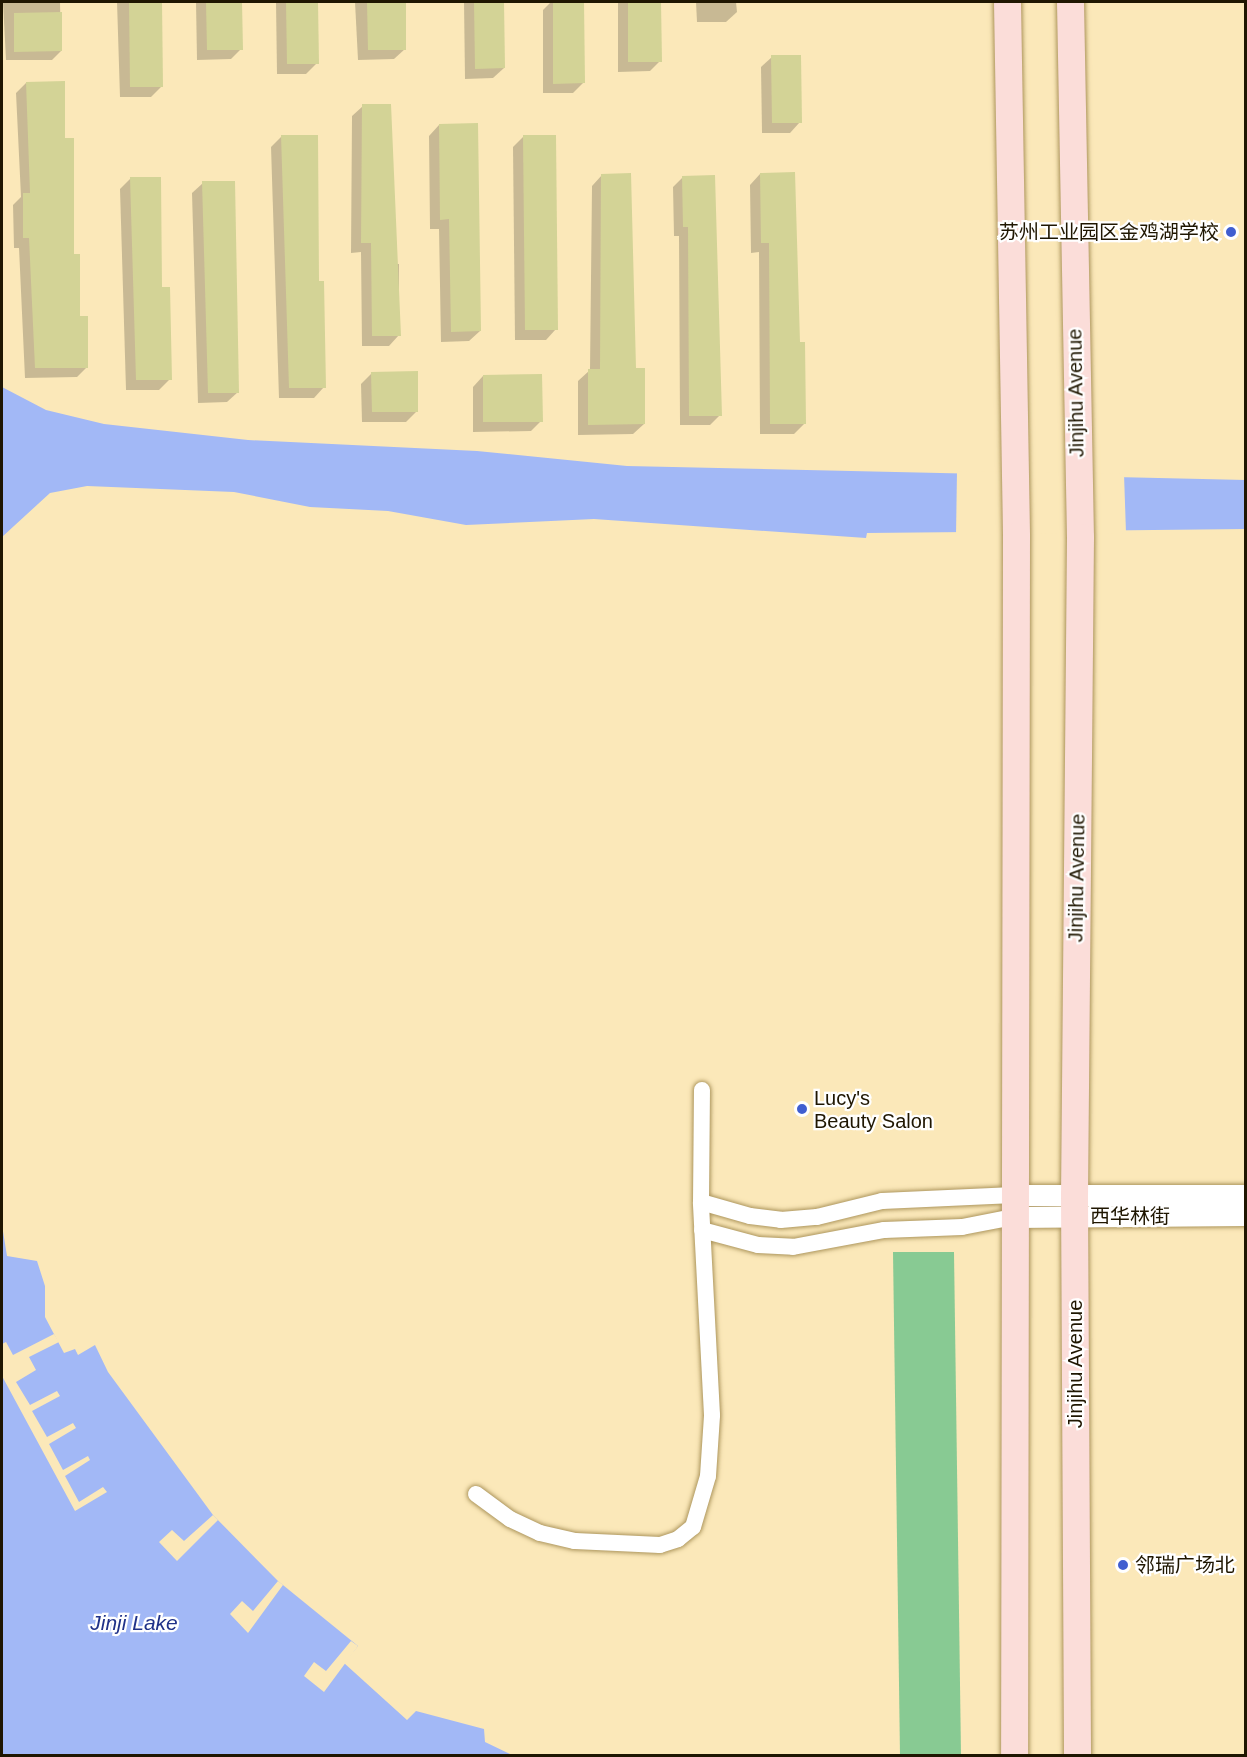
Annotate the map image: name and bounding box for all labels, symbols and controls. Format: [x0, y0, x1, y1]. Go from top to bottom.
place label: 苏州工业园区金鸡湖学校 [999, 220, 1219, 244]
marker: 苏州工业园区金鸡湖学校 [1224, 225, 1238, 239]
street label: Jinjihu Avenue [1063, 328, 1089, 458]
street label: Jinjihu Avenue [1064, 813, 1090, 943]
place label: Lucy's Beauty Salon [814, 1086, 933, 1133]
marker: Lucy's Beauty Salon [795, 1102, 809, 1116]
street label: 西华林街 [1090, 1204, 1170, 1228]
street label: Jinjihu Avenue [1063, 1299, 1087, 1429]
place label: 邻瑞广场北 [1135, 1553, 1235, 1577]
marker: 邻瑞广场北 [1116, 1558, 1130, 1572]
water label: Jinji Lake [90, 1610, 178, 1636]

